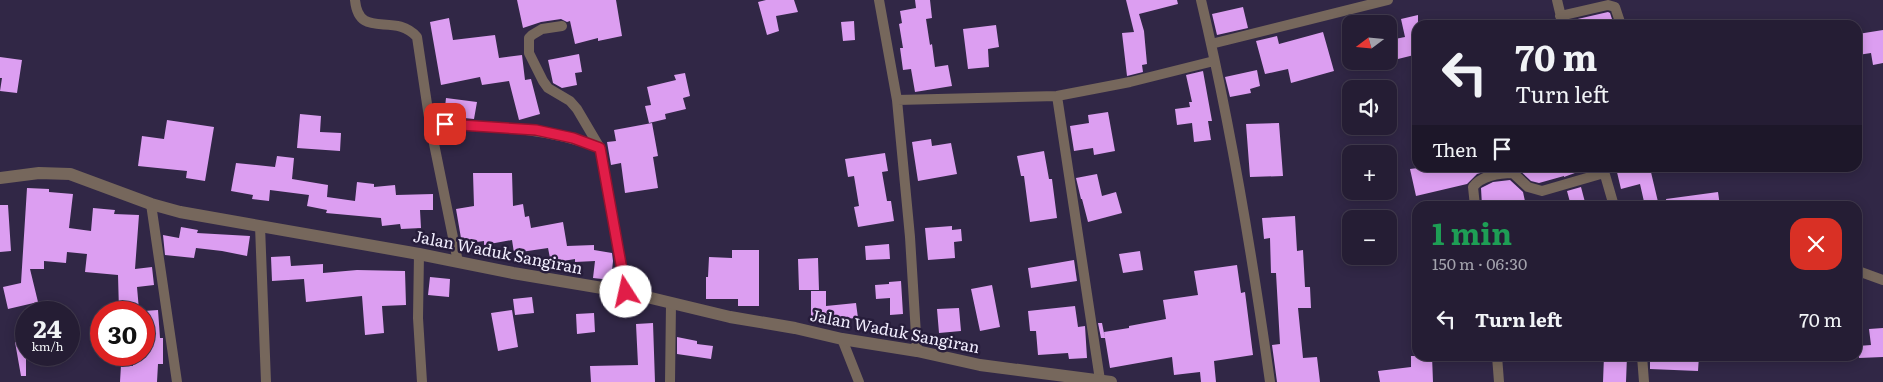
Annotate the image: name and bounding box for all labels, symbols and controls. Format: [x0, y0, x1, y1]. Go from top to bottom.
north arrow [1342, 15, 1398, 70]
map controls [1342, 15, 1397, 265]
text: 70 m [1515, 30, 1597, 82]
icon: left [1432, 40, 1497, 105]
text: Turn left [1515, 77, 1609, 110]
button: sound [1342, 80, 1397, 135]
pin [424, 103, 466, 145]
icon: arrive [431, 110, 459, 138]
text: Then [1432, 135, 1478, 163]
icon: arrive [1488, 135, 1516, 163]
button: + [1342, 145, 1397, 200]
button: − [1342, 210, 1397, 265]
text: 1 min [1432, 210, 1512, 254]
button: close [1790, 218, 1842, 270]
street label: Jalan Waduk Sangiran [411, 223, 585, 279]
text: 150 m · 06:30 [1432, 251, 1527, 275]
position arrow [599, 265, 651, 317]
speed limit sign: 30 [90, 301, 155, 366]
street label: Jalan Waduk Sangiran [808, 302, 982, 358]
icon: left [1432, 305, 1460, 333]
text: Turn left [1475, 305, 1562, 333]
text: 70 m [1799, 305, 1842, 333]
text: 24 [33, 309, 62, 346]
text: km/h [32, 337, 63, 355]

